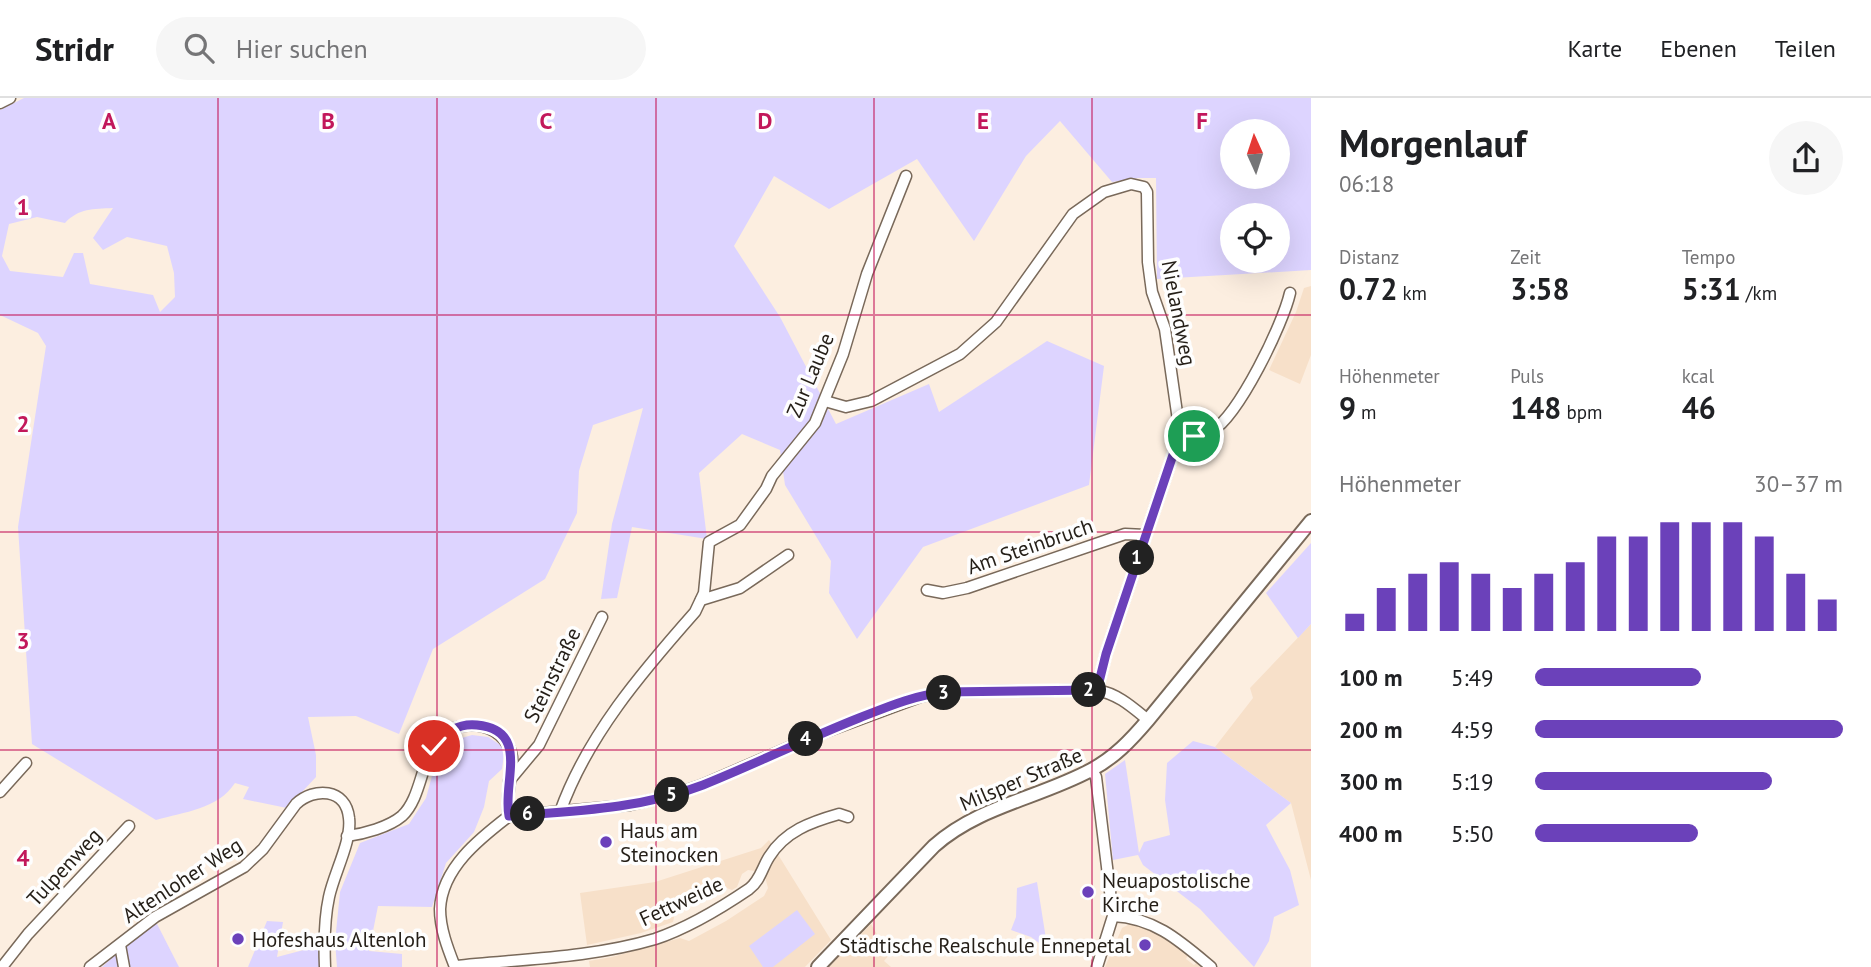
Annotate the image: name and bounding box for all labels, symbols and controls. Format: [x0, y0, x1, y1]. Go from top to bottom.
search box [156, 17, 646, 80]
text: Stridr [35, 27, 114, 70]
icon: search [180, 29, 218, 67]
text: Hier suchen [236, 32, 368, 65]
text: Karte [1568, 33, 1622, 64]
text: Ebenen [1660, 33, 1737, 64]
text: Teilen [1775, 33, 1836, 64]
text: A [102, 106, 116, 135]
text: B [321, 106, 335, 135]
text: C [540, 106, 553, 135]
text: D [758, 106, 772, 135]
text: E [977, 106, 989, 135]
text: F [1196, 106, 1208, 135]
text: Morgenlauf [1339, 118, 1526, 167]
north arrow [1220, 119, 1290, 189]
map controls [1220, 119, 1290, 273]
button: share [1769, 121, 1843, 195]
text: 06:18 [1339, 169, 1394, 198]
text: 1 [16, 192, 30, 221]
button: locate [1220, 203, 1290, 273]
text: Distanz [1339, 245, 1399, 269]
text: Zeit [1510, 245, 1541, 269]
text: Tempo [1682, 245, 1735, 269]
street label: Nielandweg [1156, 258, 1202, 368]
text: 0.72 [1339, 269, 1397, 308]
text: 3:58 [1510, 269, 1569, 308]
text: 5:31 [1682, 269, 1741, 308]
text: km [1397, 281, 1427, 305]
text: /km [1741, 281, 1777, 305]
street label: Zur Laube [780, 329, 840, 421]
text: Höhenmeter [1339, 364, 1440, 388]
text: Puls [1510, 364, 1544, 388]
text: kcal [1682, 364, 1714, 388]
text: 9 [1339, 388, 1356, 427]
text: 148 [1510, 388, 1561, 427]
text: 46 [1682, 388, 1716, 427]
text: m [1356, 400, 1377, 424]
text: bpm [1561, 400, 1602, 424]
pin [1164, 406, 1224, 466]
text: 2 [16, 409, 30, 438]
icon: arrive [1175, 417, 1213, 455]
text: Höhenmeter [1339, 469, 1461, 498]
text: 30–37 m [1754, 469, 1843, 498]
street label: Am Steinbruch [963, 512, 1097, 580]
pin: 1 [1120, 540, 1154, 575]
text: 1 [1131, 545, 1142, 569]
street label: Steinstraße [517, 623, 587, 727]
text: 3 [16, 626, 30, 655]
text: 100 m [1339, 663, 1402, 692]
text: 5:49 [1451, 663, 1494, 692]
pin: 2 [1072, 672, 1106, 708]
pin: 3 [926, 676, 962, 710]
text: 2 [1083, 677, 1094, 701]
text: 3 [938, 680, 949, 704]
text: 200 m [1339, 715, 1402, 744]
text: 4:59 [1451, 715, 1494, 744]
pin [404, 716, 464, 776]
pin: 4 [788, 722, 824, 756]
text: 4 [800, 726, 811, 750]
icon: check [415, 727, 453, 765]
street label: Milsper Straße [955, 741, 1087, 817]
text: 300 m [1339, 767, 1402, 796]
text: 5:19 [1451, 767, 1494, 796]
pin: 5 [654, 778, 690, 812]
text: 5 [666, 782, 677, 806]
pin: 6 [510, 796, 546, 832]
text: 6 [522, 801, 533, 825]
place label: Haus am Steinocken [620, 817, 719, 868]
text: 400 m [1339, 819, 1402, 848]
text: 5:50 [1451, 819, 1494, 848]
street label: Tulpenweg [21, 822, 107, 912]
street label: Altenloher Weg [117, 831, 247, 929]
marker: Haus am Steinocken [598, 834, 614, 850]
text: 4 [16, 843, 30, 872]
place label: Neuapostolische Kirche [1102, 867, 1250, 918]
street label: Fettweide [635, 870, 727, 932]
marker: Neuapostolische Kirche [1080, 884, 1096, 900]
place label: Hofeshaus Altenloh [252, 926, 426, 953]
marker: Hofeshaus Altenloh [230, 931, 246, 947]
place label: Städtische Realschule Ennepetal [839, 932, 1131, 959]
marker: Städtische Realschule Ennepetal [1137, 937, 1153, 953]

